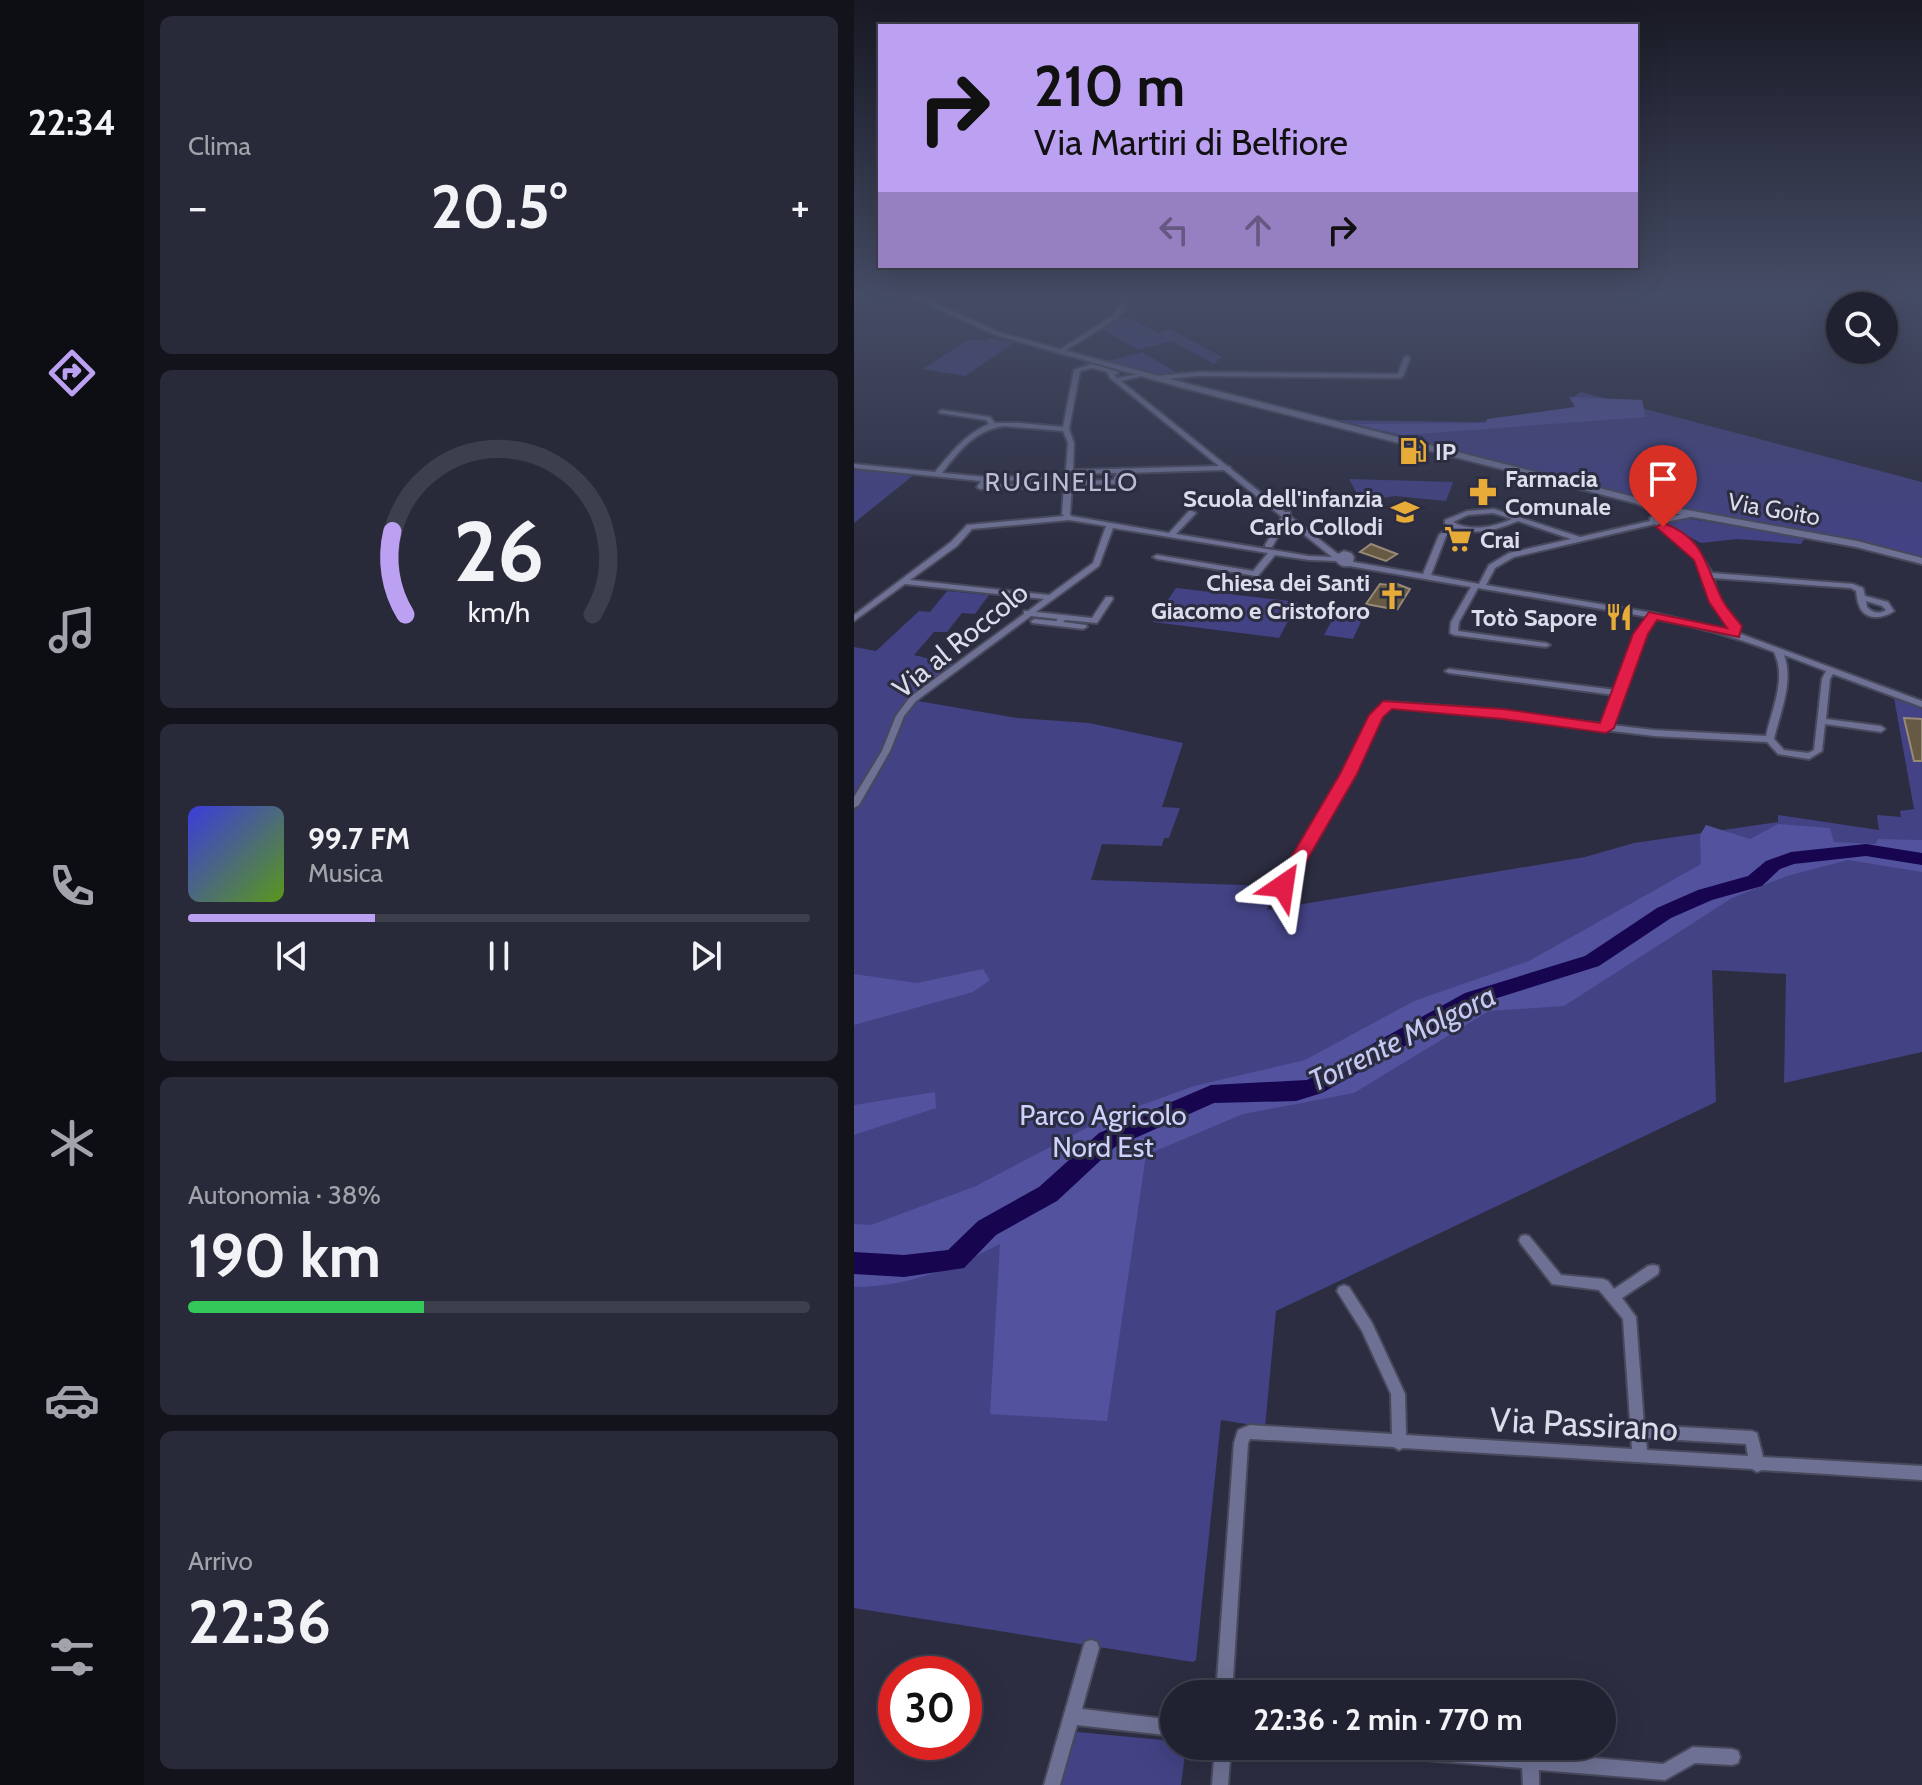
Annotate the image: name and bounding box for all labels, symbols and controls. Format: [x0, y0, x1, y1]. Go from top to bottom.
text: 210 m [1034, 52, 1185, 120]
icon: right [902, 56, 1006, 160]
text: 22:34 [28, 100, 116, 144]
text: Via Martiri di Belfiore [1034, 120, 1348, 164]
text: Clima [188, 130, 251, 162]
text: 20.5° [431, 170, 567, 243]
text: − [188, 180, 207, 233]
text: + [791, 180, 810, 233]
icon: left [1152, 208, 1196, 252]
icon: ahead [1236, 208, 1280, 252]
icon: right [1320, 208, 1364, 252]
map controls [1826, 292, 1898, 364]
button: search [1826, 292, 1898, 364]
icon: directions [44, 345, 100, 401]
fuel station icon: IP [1398, 436, 1428, 466]
place label: IP [1435, 437, 1456, 466]
pin [1629, 445, 1697, 527]
icon: arrive [1641, 457, 1685, 501]
place label: Farmacia Comunale [1505, 464, 1611, 521]
district label: RUGINELLO [985, 466, 1139, 498]
pharmacy icon: Farmacia Comunale [1468, 477, 1498, 507]
place label: Scuola dell'infanzia Carlo Collodi [1183, 484, 1383, 541]
street label: Via Goito [1726, 487, 1822, 531]
school or university icon: Scuola dell'infanzia Carlo Collodi [1390, 497, 1420, 527]
text: 26 [454, 500, 544, 601]
supermarket icon: Crai [1443, 524, 1473, 554]
place label: Crai [1480, 525, 1520, 554]
place label: Chiesa dei Santi Giacomo e Cristoforo [1151, 568, 1370, 625]
street label: Via al Roccolo [885, 575, 1035, 705]
church icon: Chiesa dei Santi Giacomo e Cristoforo [1377, 581, 1407, 611]
text: km/h [468, 594, 530, 629]
icon: music [44, 602, 100, 658]
restaurant icon: Totò Sapore [1604, 602, 1634, 632]
place label: Totò Sapore [1471, 603, 1597, 632]
text: 99.7 FM [308, 820, 410, 857]
position arrow [1241, 844, 1325, 928]
text: Musica [308, 857, 383, 889]
icon: phone [44, 858, 100, 914]
icon: previous [270, 934, 314, 978]
icon: pause [477, 934, 521, 978]
icon: next [684, 934, 728, 978]
water label: Torrente Molgora [1302, 977, 1502, 1099]
park label: Parco Agricolo Nord Est [1019, 1098, 1187, 1164]
icon: climate [44, 1115, 100, 1171]
text: Autonomia · 38% [188, 1179, 381, 1211]
text: 190 km [188, 1219, 381, 1292]
icon: car [44, 1372, 100, 1428]
street label: Via Passirano [1489, 1398, 1679, 1450]
text: Arrivo [188, 1545, 253, 1577]
text: 22:36 [188, 1585, 331, 1658]
icon: filters [44, 1629, 100, 1685]
speed limit sign: 30 [878, 1656, 982, 1760]
text: 22:36 · 2 min · 770 m [1253, 1701, 1523, 1738]

